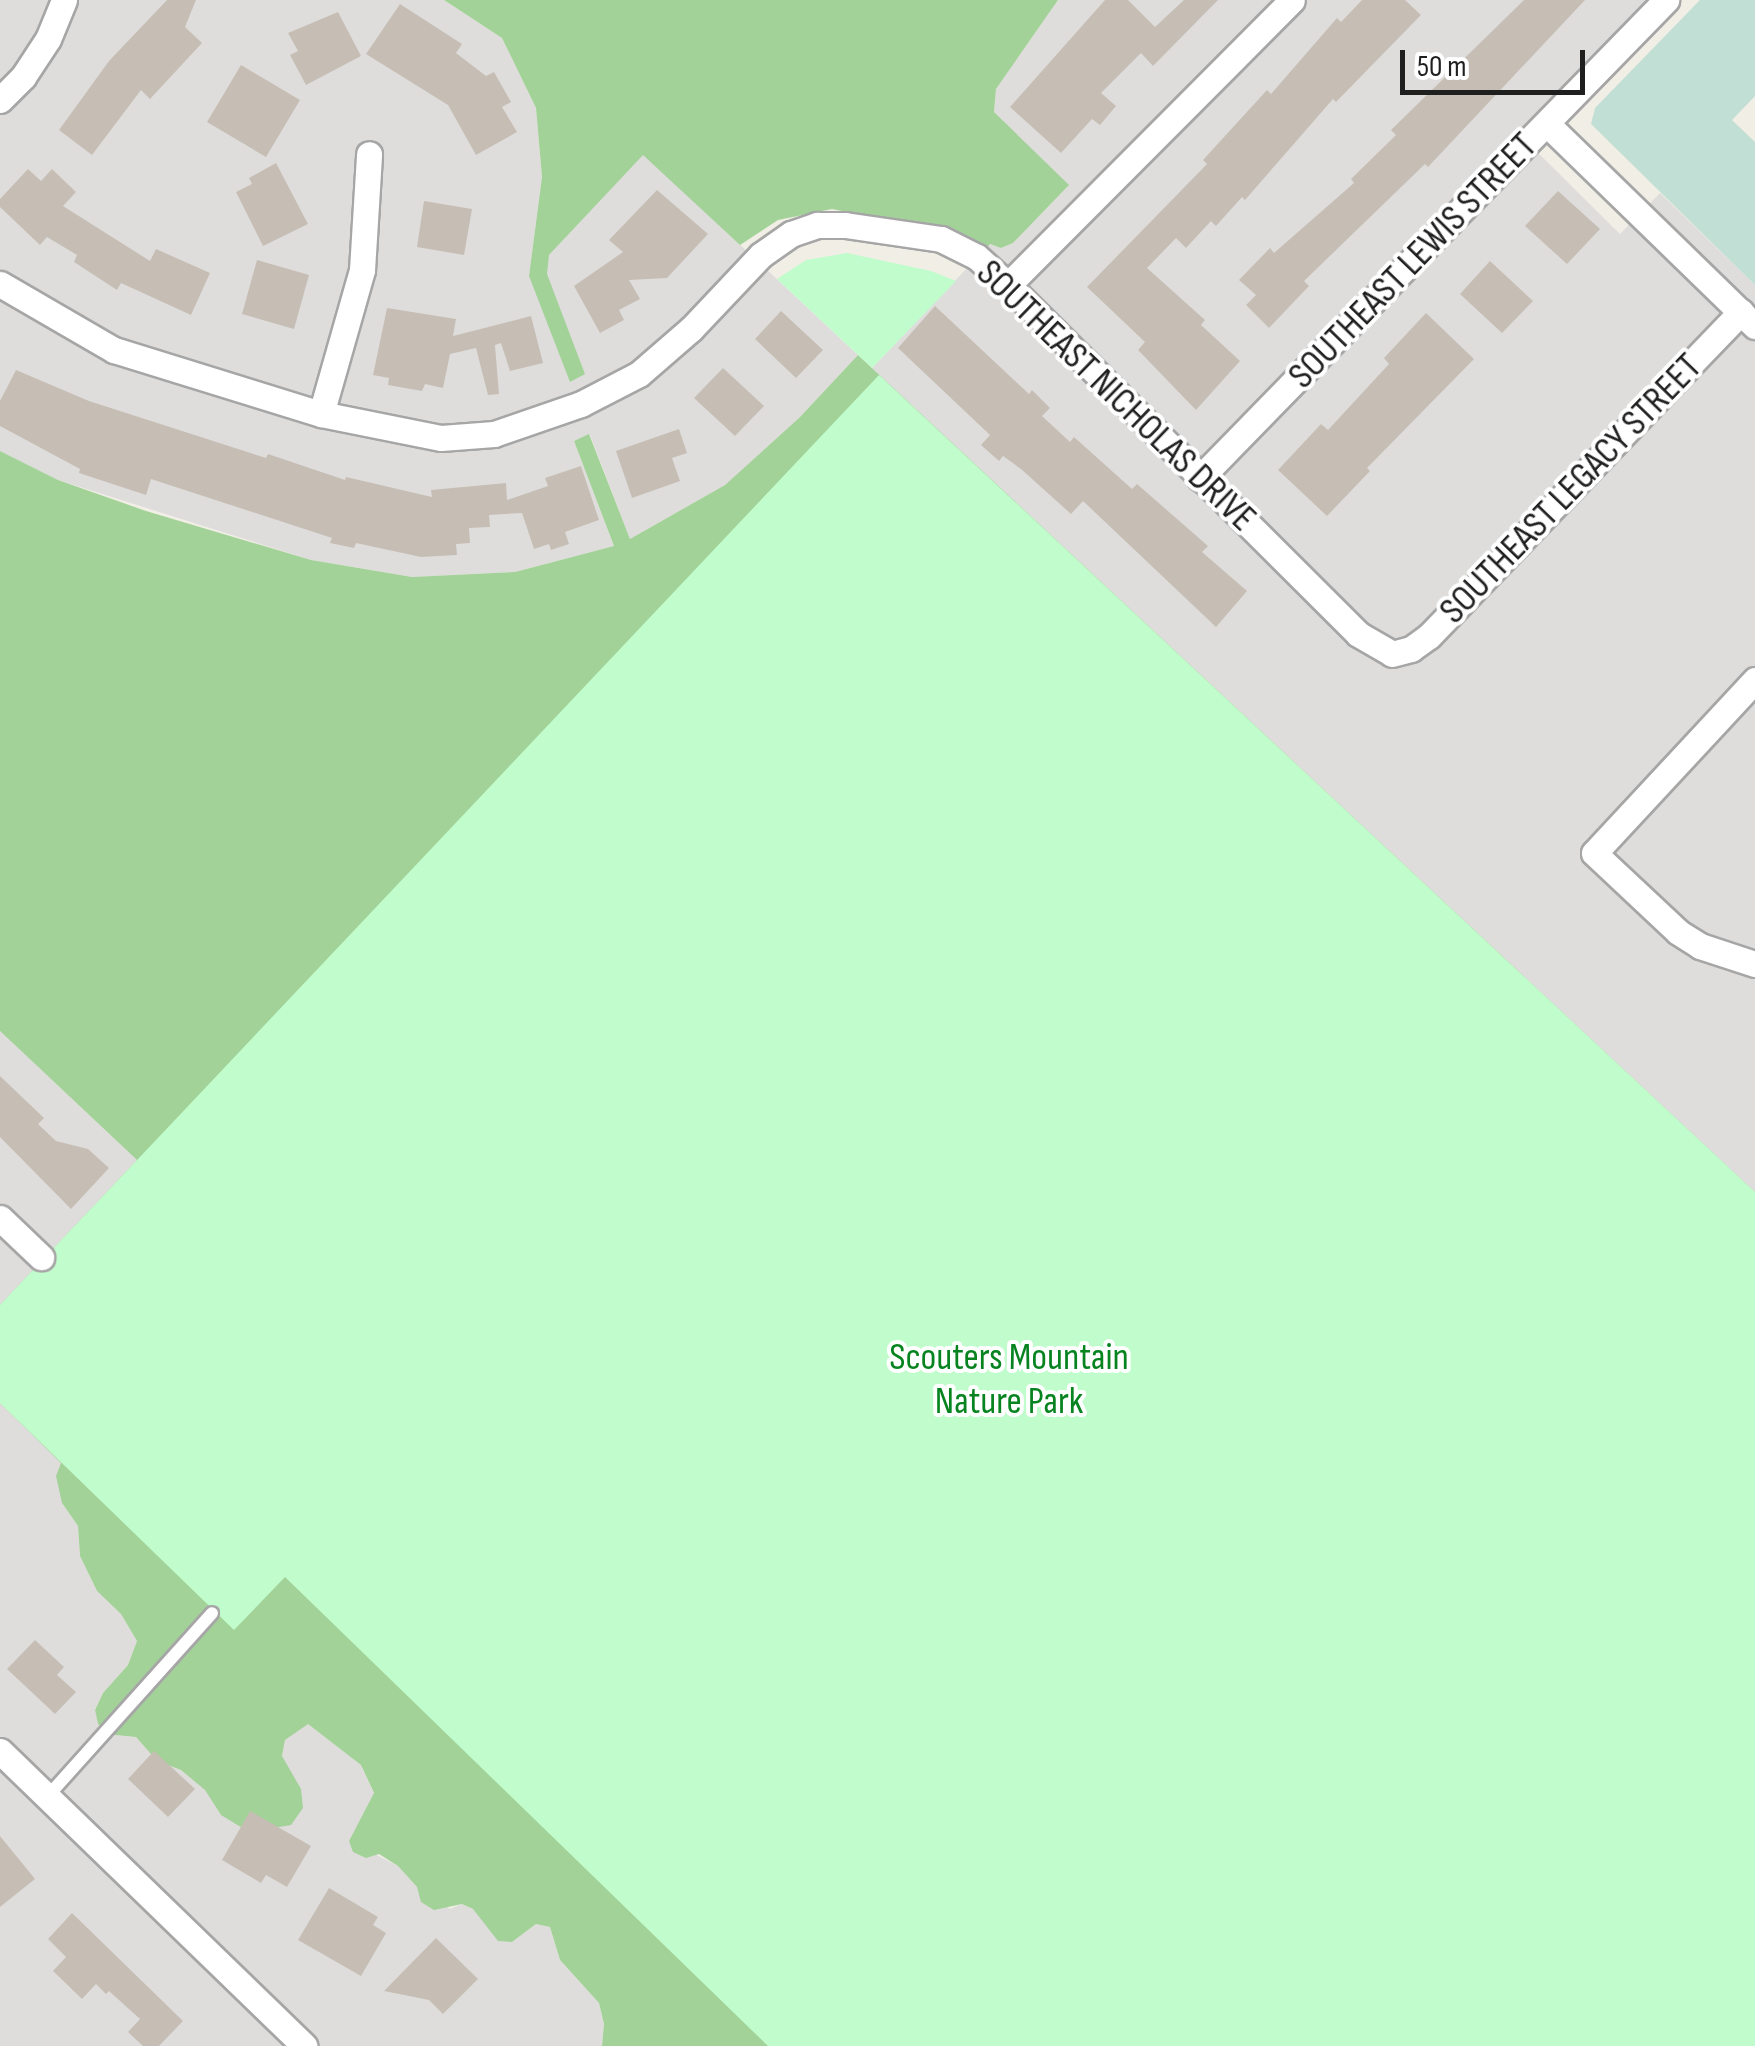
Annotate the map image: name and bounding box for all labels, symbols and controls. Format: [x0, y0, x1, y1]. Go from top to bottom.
scale bar [1405, 30, 1590, 92]
text: 50 m [1417, 49, 1466, 85]
street label: SOUTHEAST LEWIS STREET [1279, 124, 1547, 398]
street label: SOUTHEAST NICHOLAS DRIVE [967, 251, 1265, 541]
street label: SOUTHEAST LEGACY STREET [1430, 345, 1712, 633]
park label: Scouters Mountain Nature Park [889, 1335, 1129, 1425]

